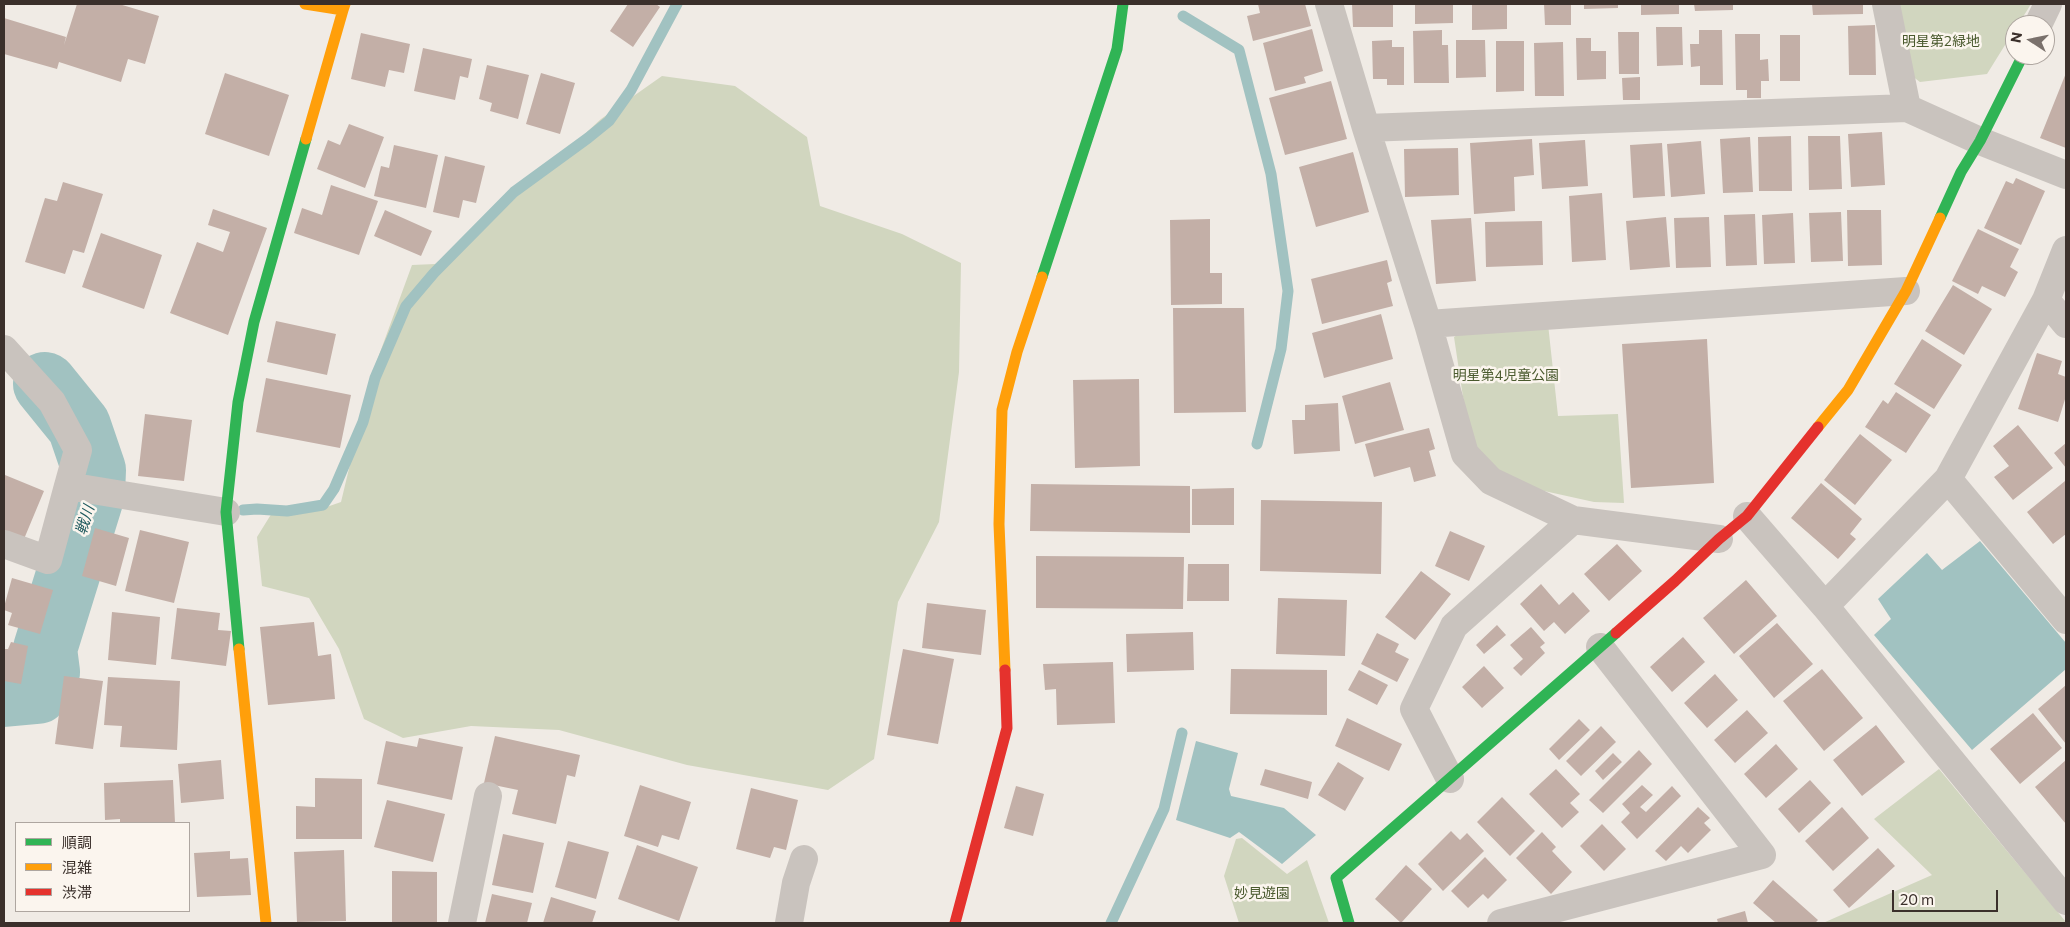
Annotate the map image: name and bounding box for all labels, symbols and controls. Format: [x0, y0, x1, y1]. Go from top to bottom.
north arrow [2005, 15, 2055, 65]
text: N [2006, 30, 2025, 44]
park label: 明星第2緑地 [1902, 33, 1980, 49]
park label: 明星第4児童公園 [1453, 367, 1559, 383]
water label: 戦川 [72, 503, 98, 537]
legend [15, 822, 190, 912]
text: 順調 [62, 833, 92, 851]
text: 混雑 [62, 858, 92, 876]
scale bar [1895, 880, 2001, 912]
text: 渋滞 [62, 883, 92, 901]
park label: 妙見遊園 [1234, 885, 1290, 901]
text: 20 m [1900, 890, 1934, 908]

